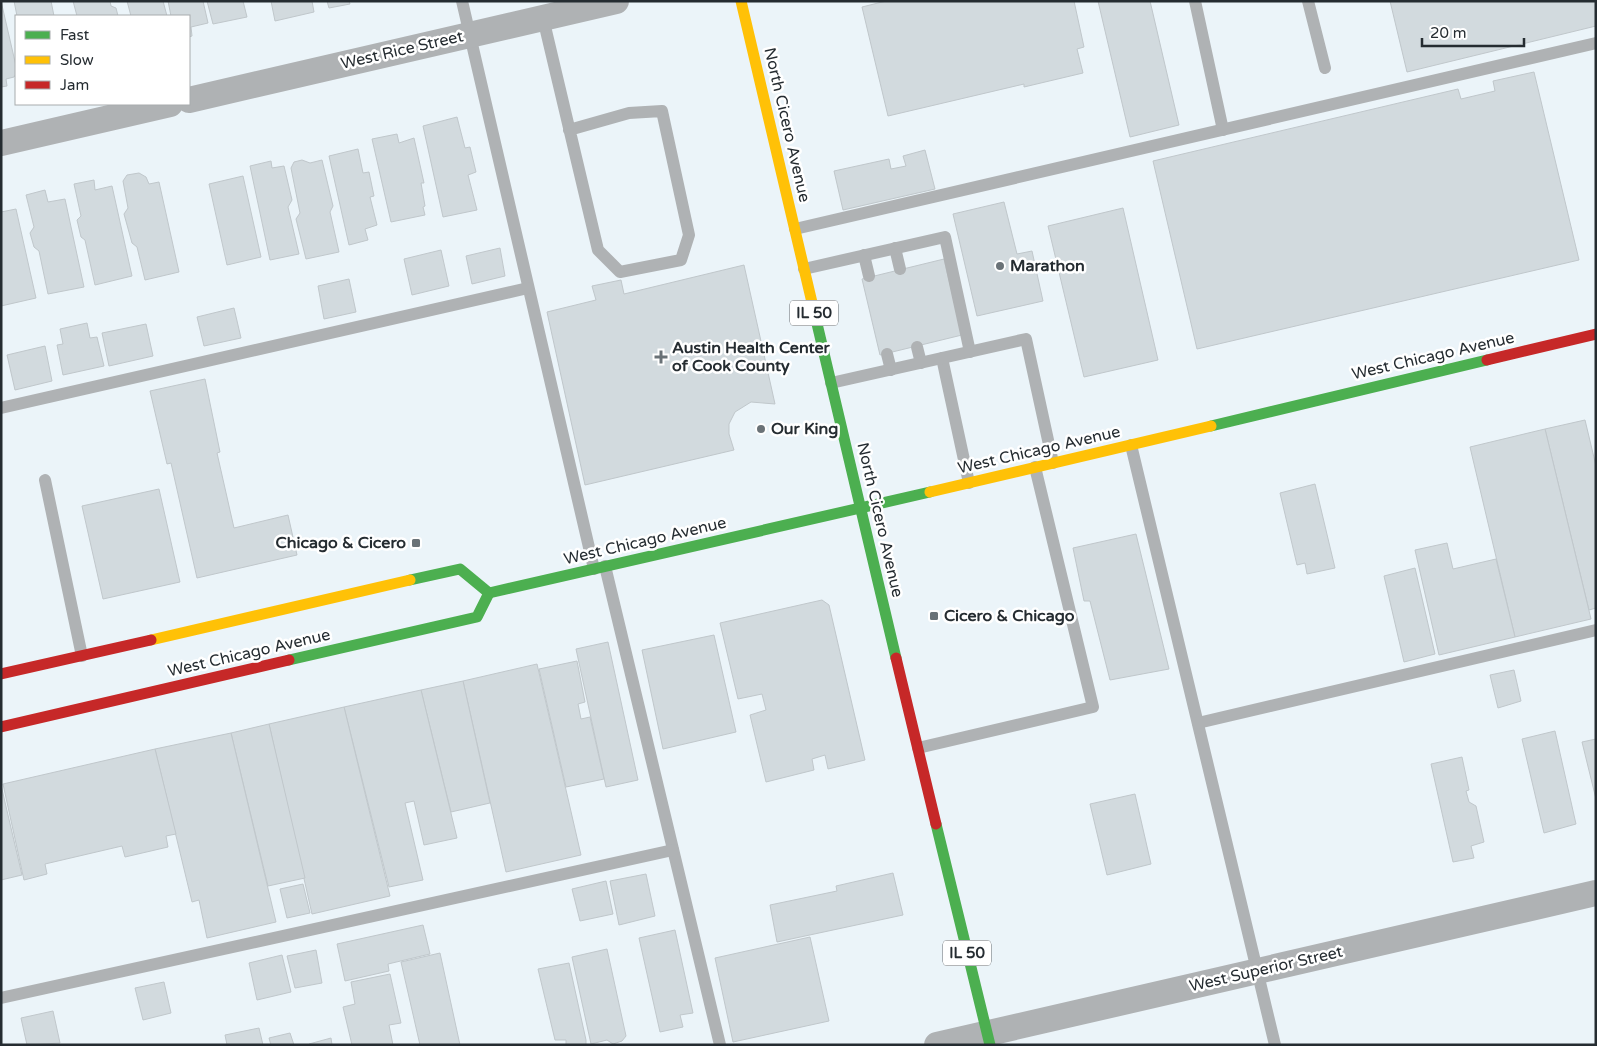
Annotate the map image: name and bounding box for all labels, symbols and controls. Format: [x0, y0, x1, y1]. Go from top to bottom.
legend [15, 15, 190, 105]
scale bar [1422, 15, 1524, 47]
text: 20 m [1430, 24, 1467, 42]
text: Fast [60, 26, 90, 44]
street label: West Rice Street [339, 26, 465, 74]
street label: North Cicero Avenue [759, 46, 815, 204]
text: Slow [60, 51, 94, 69]
text: Jam [60, 76, 89, 94]
place label: Marathon [1010, 256, 1085, 276]
marker: Marathon [994, 260, 1006, 272]
road number: IL 50 [790, 300, 838, 326]
street label: West Chicago Avenue [1350, 328, 1516, 384]
place label: Austin Health Center of Cook County [672, 338, 831, 376]
marker: Austin Health Center of Cook County [654, 350, 668, 364]
place label: Our King [771, 419, 838, 439]
street label: West Chicago Avenue [956, 422, 1122, 478]
marker: Our King [755, 423, 767, 435]
street label: North Cicero Avenue [852, 441, 908, 599]
street label: West Chicago Avenue [562, 513, 728, 569]
place label: Chicago & Cicero [276, 533, 406, 553]
marker: Chicago & Cicero [410, 537, 422, 549]
place label: Cicero & Chicago [944, 606, 1075, 626]
marker: Cicero & Chicago [928, 610, 940, 622]
street label: West Chicago Avenue [166, 625, 332, 681]
road number: IL 50 [943, 940, 991, 966]
street label: West Superior Street [1187, 942, 1345, 996]

